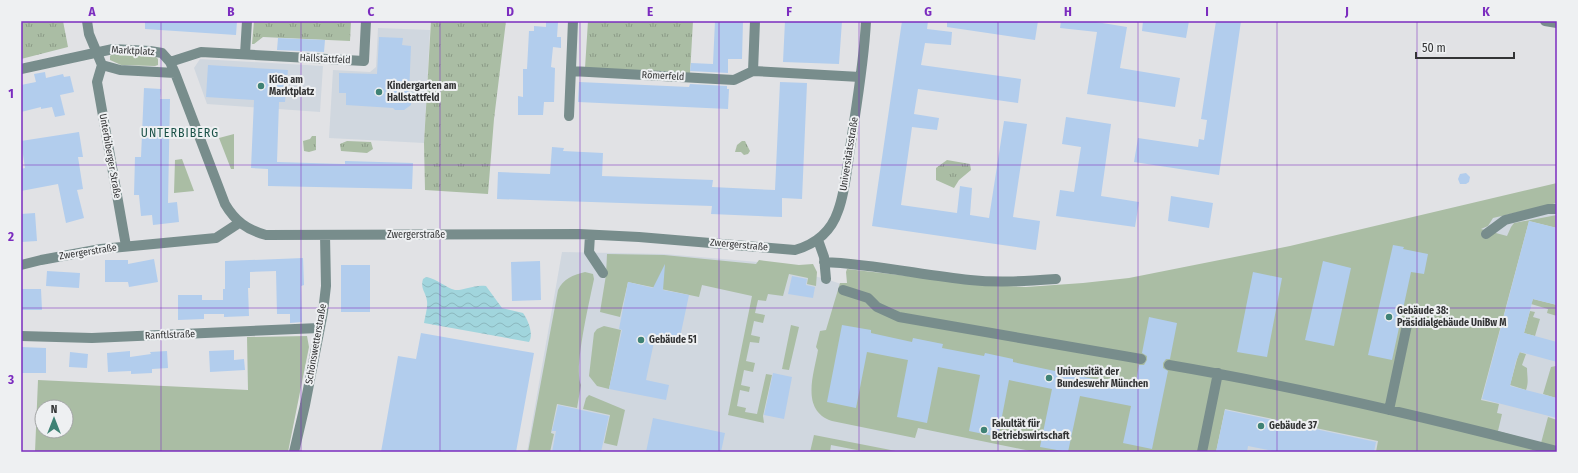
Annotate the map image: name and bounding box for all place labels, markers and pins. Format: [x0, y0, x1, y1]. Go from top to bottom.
place label: KiGa am Marktplatz [269, 74, 315, 98]
place label: Kindergarten am Hallstattfeld [387, 80, 457, 104]
marker: KiGa am Marktplatz [256, 81, 266, 91]
marker: Kindergarten am Hallstattfeld [374, 87, 384, 97]
place label: Gebäude 38: Präsidialgebäude UniBw M [1397, 305, 1507, 329]
marker: Gebäude 38: Präsidialgebäude UniBw M [1384, 312, 1394, 322]
place label: Gebäude 51 [649, 334, 697, 346]
marker: Gebäude 51 [636, 335, 646, 345]
place label: Universität der Bundeswehr München [1057, 366, 1148, 390]
marker: Universität der Bundeswehr München [1044, 373, 1054, 383]
place label: Fakultät für Betriebswirtschaft [992, 418, 1070, 442]
place label: Gebäude 37 [1269, 420, 1318, 432]
marker: Gebäude 37 [1256, 421, 1266, 431]
marker: Fakultät für Betriebswirtschaft [979, 425, 989, 435]

